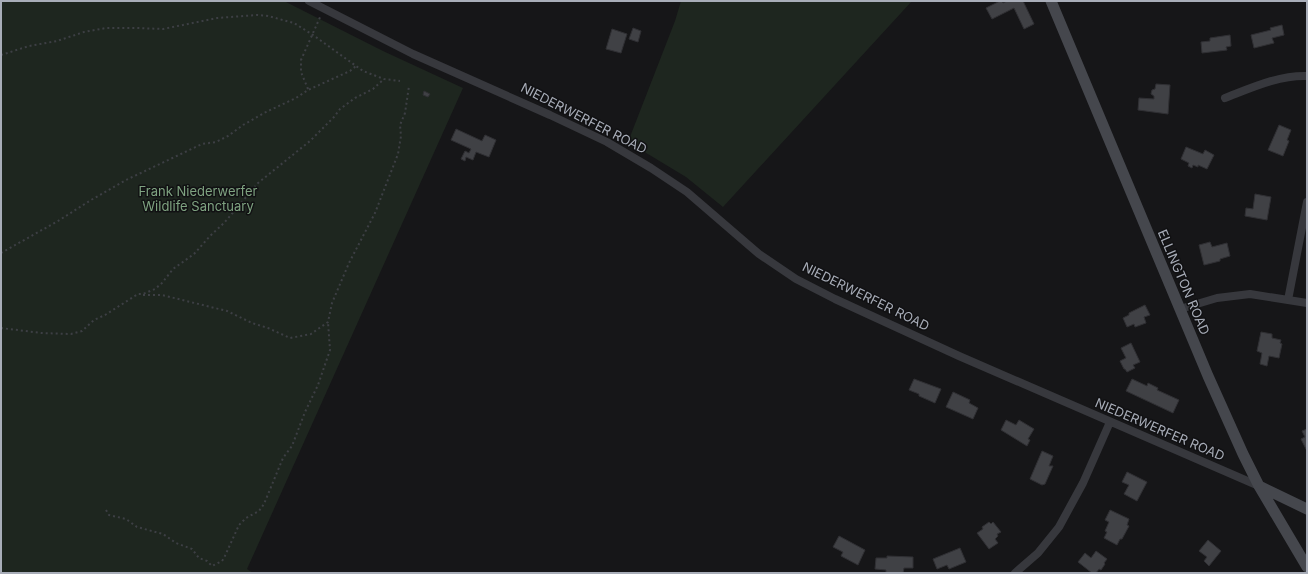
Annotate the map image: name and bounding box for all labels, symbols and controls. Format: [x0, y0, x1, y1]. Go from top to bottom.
street label: NIEDERWERFER ROAD [518, 79, 650, 157]
park label: Frank Niederwerfer Wildlife Sanctuary [138, 183, 258, 214]
street label: ELLINGTON ROAD [1155, 227, 1213, 337]
street label: NIEDERWERFER ROAD [800, 258, 932, 334]
street label: NIEDERWERFER ROAD [1093, 394, 1227, 464]

